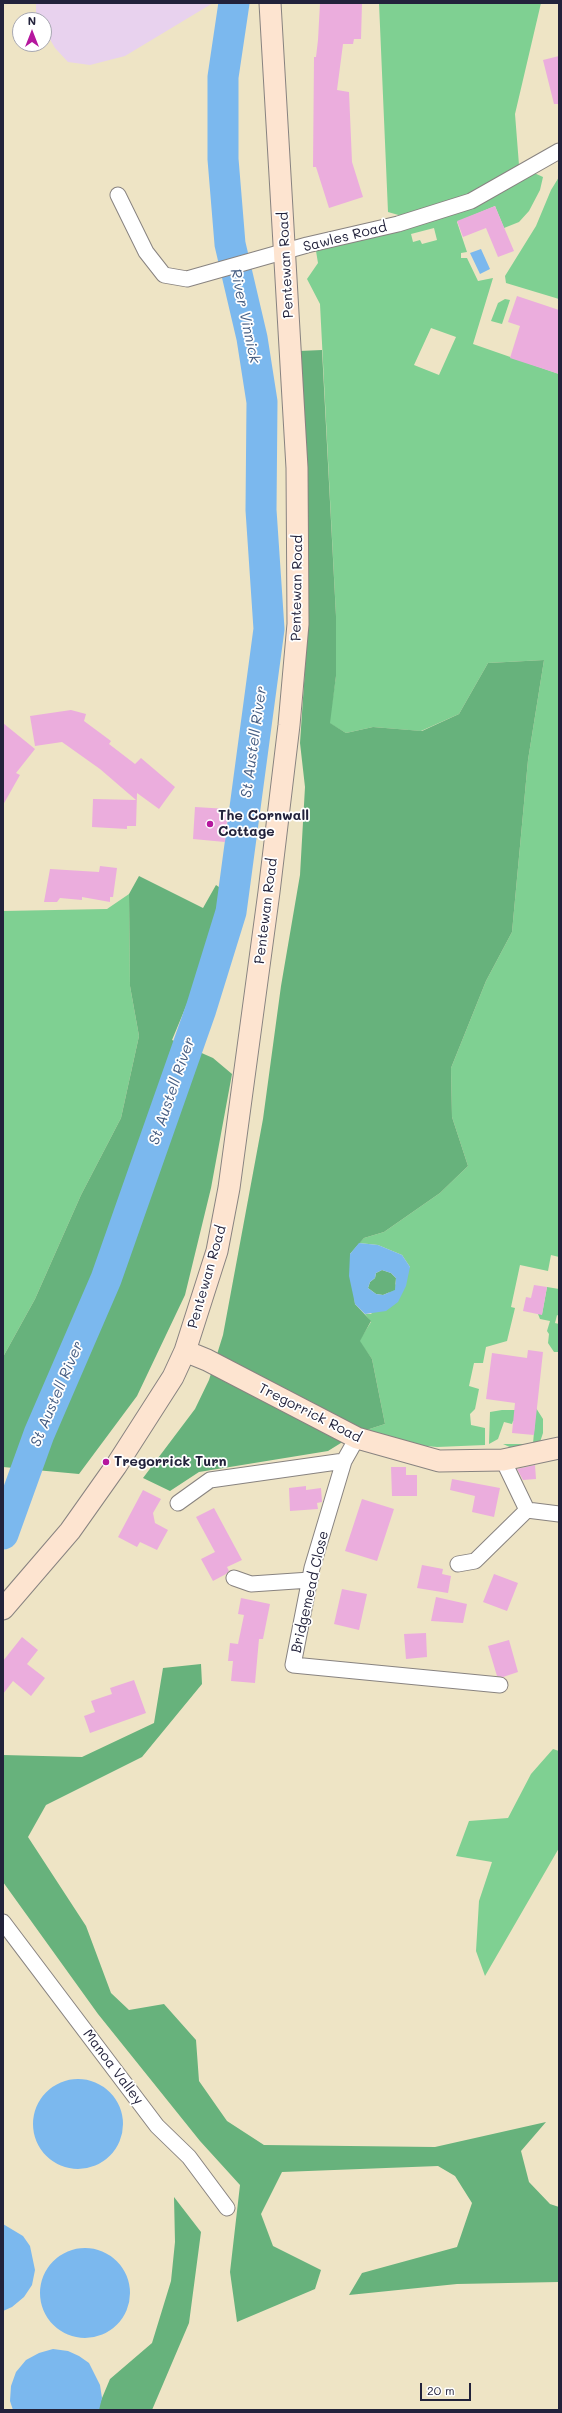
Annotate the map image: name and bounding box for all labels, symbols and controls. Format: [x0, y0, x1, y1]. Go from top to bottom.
north arrow [12, 12, 52, 52]
text: N [28, 13, 36, 28]
street label: Pentewan Road [275, 211, 297, 319]
street label: Sawles Road [301, 218, 389, 256]
water label: River Vinnick [226, 267, 264, 365]
street label: Pentewan Road [288, 535, 306, 641]
water label: St Austell River [237, 685, 271, 799]
place label: The Cornwall Cottage [218, 808, 309, 840]
marker: The Cornwall Cottage [205, 819, 215, 829]
street label: Pentewan Road [251, 857, 281, 965]
water label: St Austell River [145, 1035, 199, 1147]
street label: Pentewan Road [184, 1223, 230, 1331]
water label: St Austell River [27, 1339, 87, 1449]
street label: Tregorrick Road [256, 1380, 364, 1446]
place label: Tregorrick Turn [114, 1454, 227, 1470]
marker: Tregorrick Turn [101, 1457, 111, 1467]
street label: Bridgemead Close [288, 1529, 332, 1655]
street label: Manoa Valley [79, 2026, 147, 2108]
scale bar [422, 2375, 473, 2401]
text: 20 m [427, 2382, 455, 2398]

